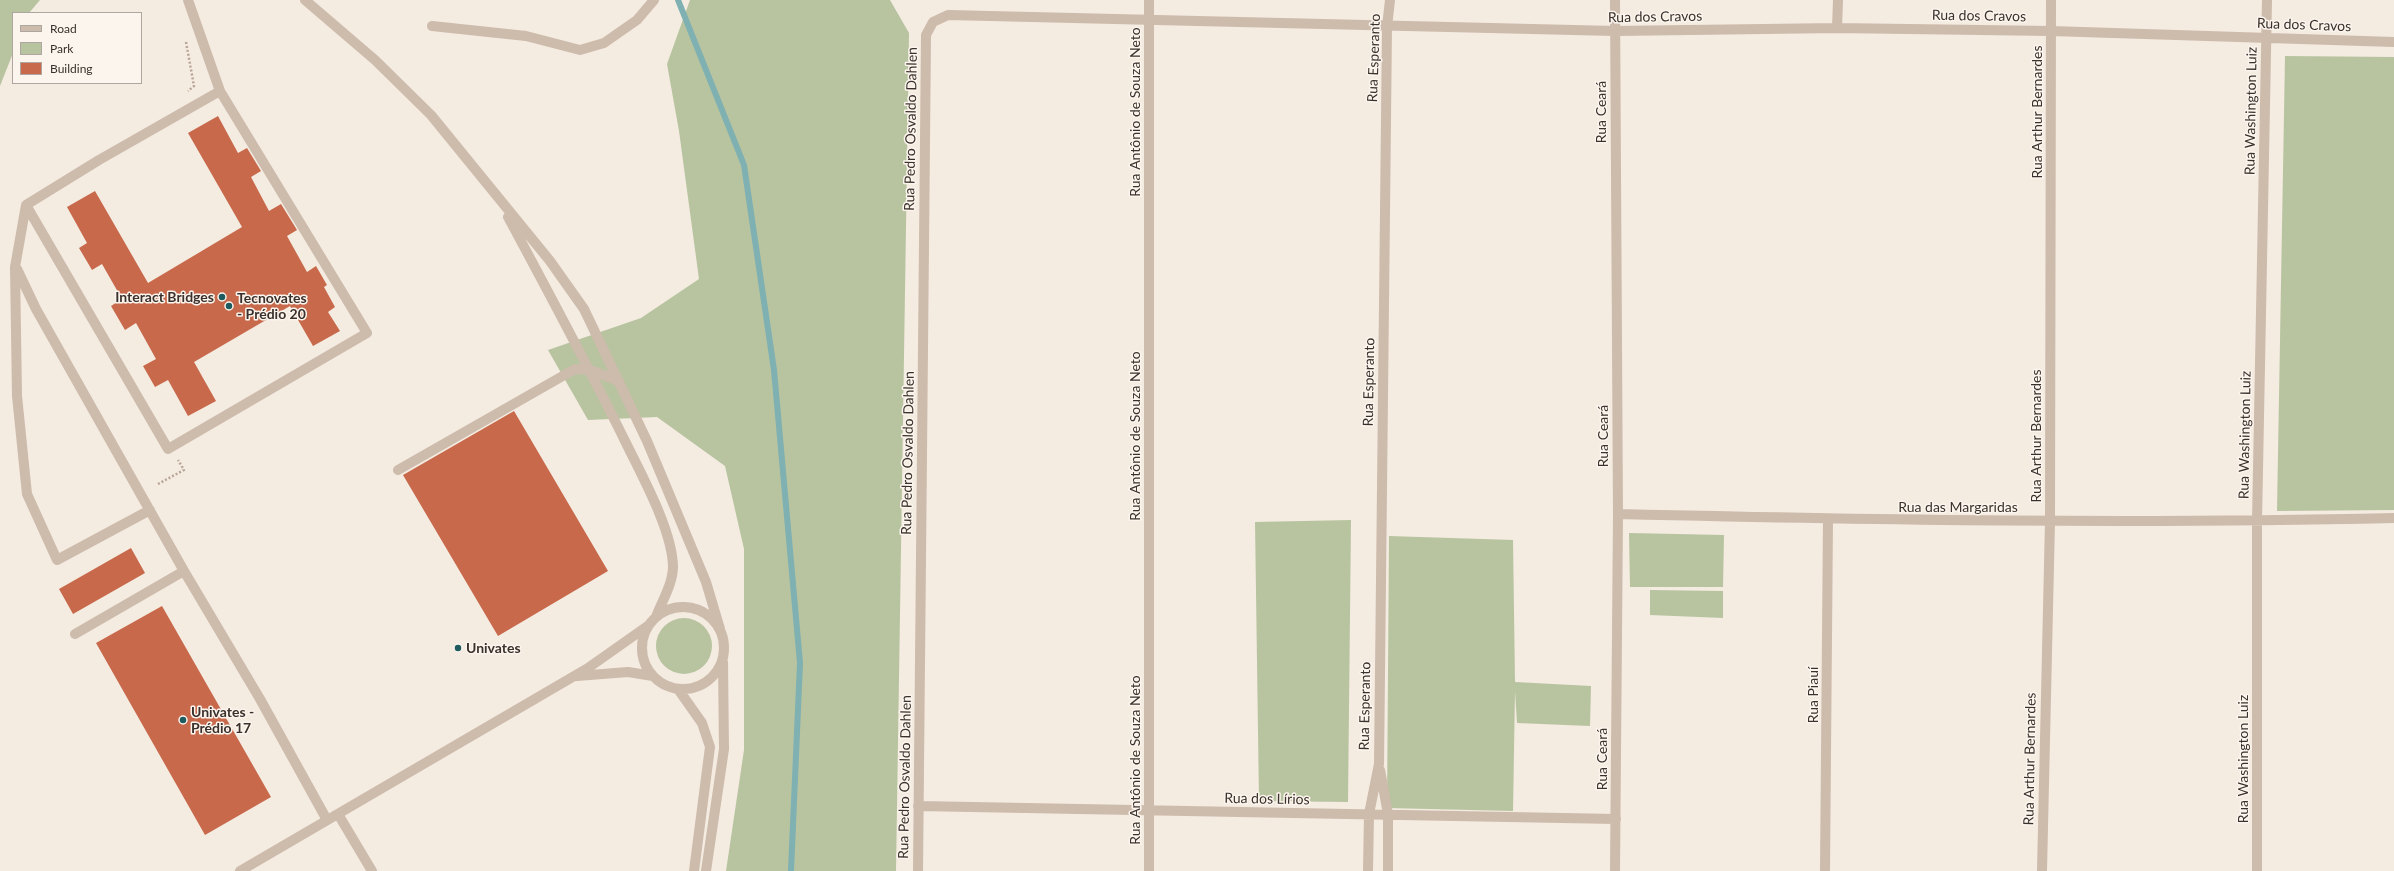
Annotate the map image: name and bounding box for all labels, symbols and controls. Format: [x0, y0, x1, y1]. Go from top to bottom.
street label: Rua dos Cravos [1932, 7, 2026, 25]
street label: Rua dos Cravos [1608, 8, 1702, 26]
legend [12, 12, 142, 84]
street label: Rua Esperanto [1364, 13, 1384, 103]
street label: Rua dos Cravos [2257, 15, 2351, 35]
text: Road [50, 21, 77, 36]
street label: Rua Antônio de Souza Neto [1127, 27, 1143, 197]
text: Park [50, 41, 73, 56]
street label: Rua Arthur Bernardes [2029, 45, 2045, 179]
street label: Rua Pedro Osvaldo Dahlen [901, 47, 921, 211]
street label: Rua Washington Luiz [2241, 47, 2261, 175]
text: Building [50, 61, 93, 76]
street label: Rua Ceará [1593, 81, 1609, 143]
place label: Interact Bridges [115, 289, 214, 305]
place label: Tecnovates - Prédio 20 [237, 290, 307, 322]
marker: Interact Bridges [217, 292, 227, 302]
marker: Tecnovates - Prédio 20 [224, 301, 234, 311]
street label: Rua Esperanto [1360, 338, 1378, 426]
street label: Rua Antônio de Souza Neto [1127, 351, 1143, 521]
street label: Rua Arthur Bernardes [2028, 369, 2044, 503]
street label: Rua Pedro Osvaldo Dahlen [898, 371, 918, 535]
street label: Rua Washington Luiz [2235, 371, 2255, 499]
street label: Rua Ceará [1595, 405, 1611, 467]
street label: Rua das Margaridas [1898, 499, 2018, 515]
place label: Univates [466, 640, 521, 656]
marker: Univates [453, 643, 463, 653]
street label: Rua Esperanto [1356, 662, 1374, 750]
street label: Rua Piauí [1805, 667, 1821, 723]
street label: Rua Antônio de Souza Neto [1127, 675, 1143, 845]
street label: Rua Arthur Bernardes [2020, 692, 2040, 826]
street label: Rua Pedro Osvaldo Dahlen [895, 695, 915, 859]
street label: Rua Washington Luiz [2235, 695, 2251, 823]
place label: Univates - Prédio 17 [191, 704, 254, 736]
marker: Univates - Prédio 17 [178, 715, 188, 725]
street label: Rua Ceará [1594, 728, 1610, 790]
street label: Rua dos Lírios [1224, 790, 1310, 808]

